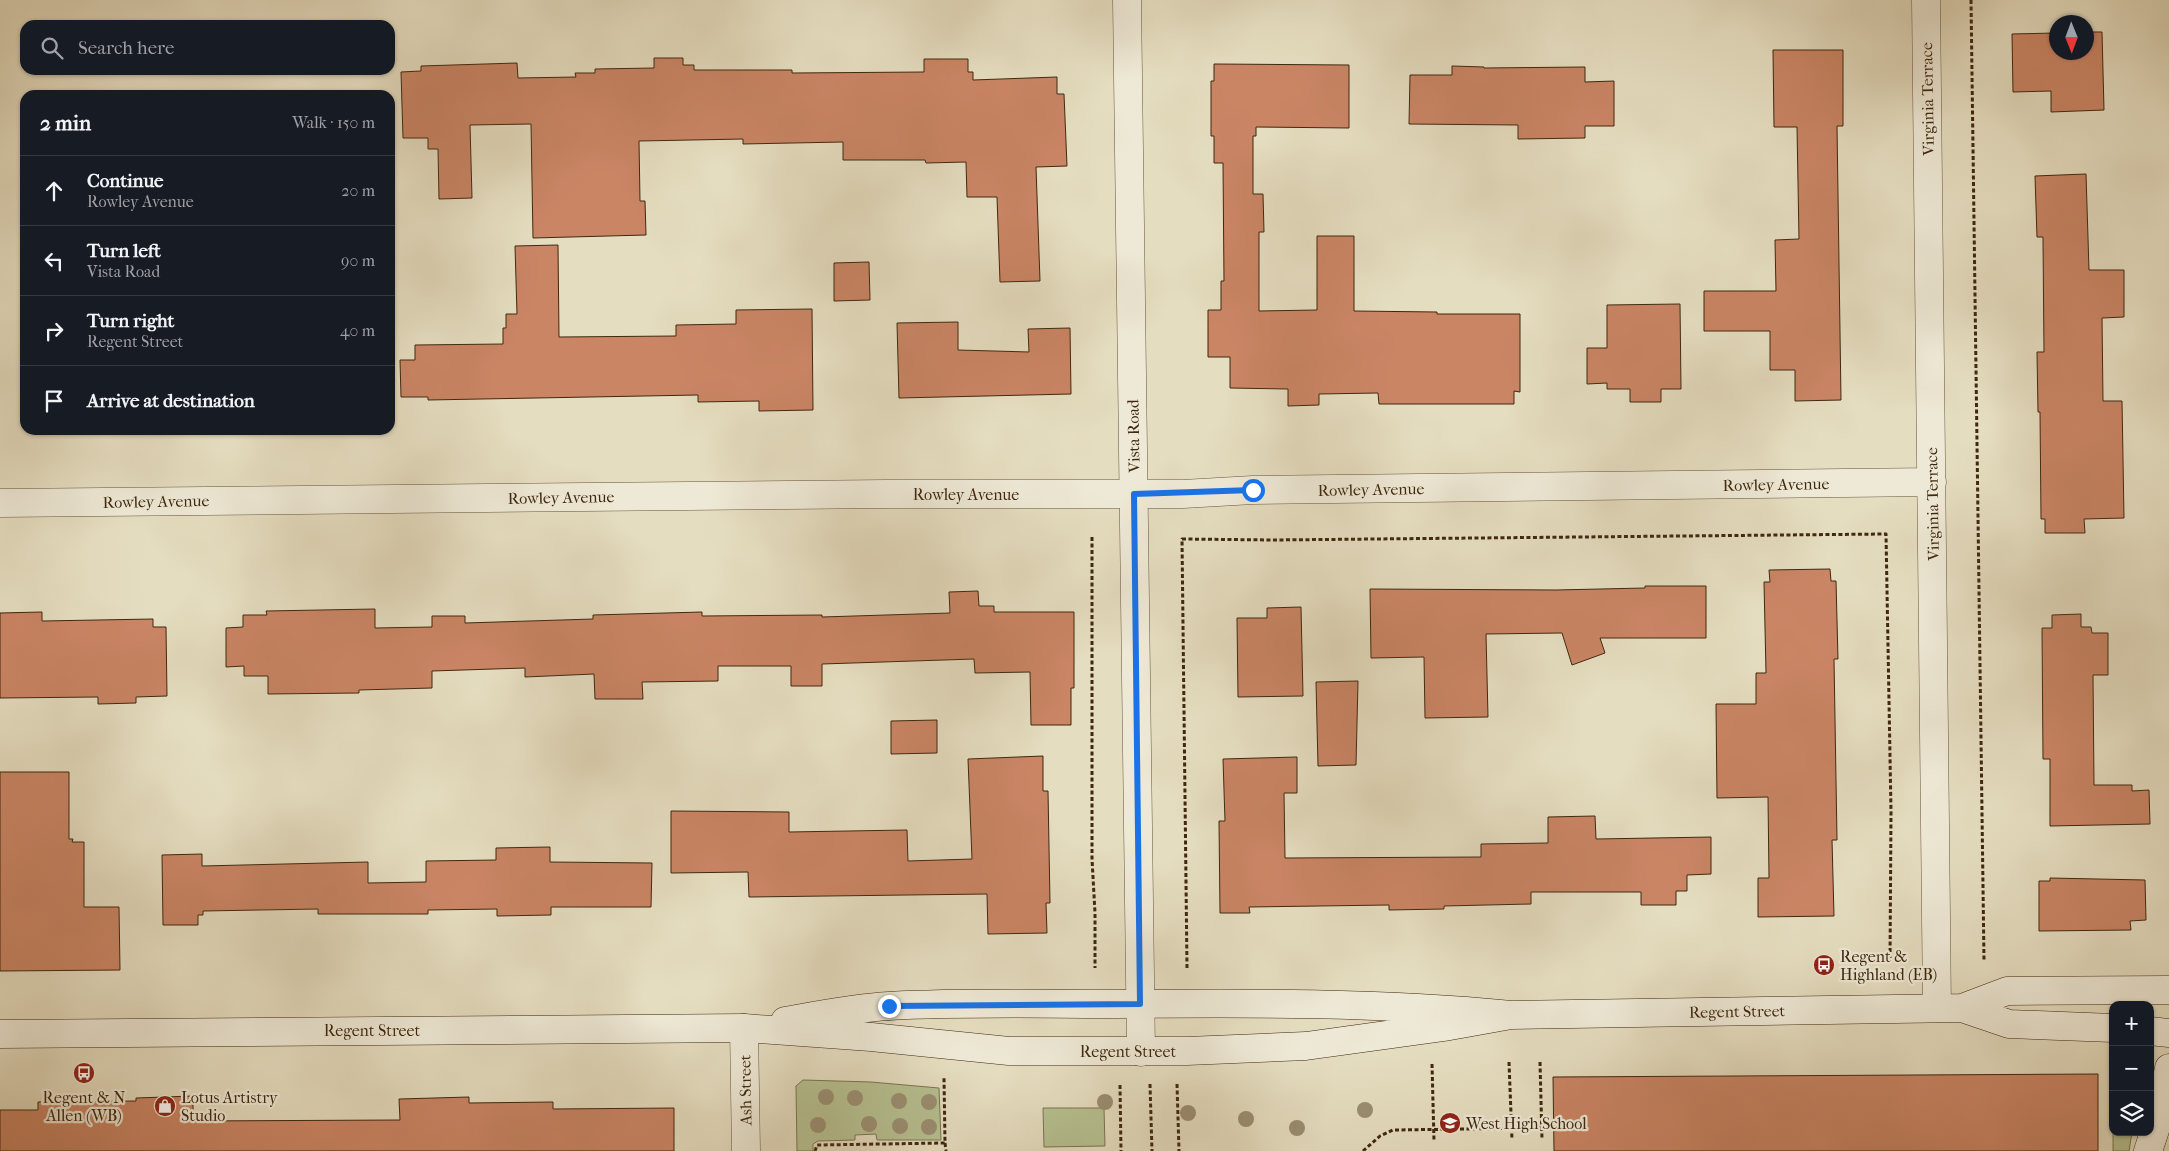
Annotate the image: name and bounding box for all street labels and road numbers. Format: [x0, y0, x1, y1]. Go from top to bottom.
street label: Virginia Terrace [1917, 42, 1938, 157]
street label: Vista Road [1123, 399, 1144, 474]
street label: Virginia Terrace [1922, 447, 1943, 562]
street label: Rowley Avenue [1723, 474, 1830, 495]
street label: Rowley Avenue [1318, 479, 1425, 500]
street label: Rowley Avenue [913, 485, 1019, 504]
street label: Rowley Avenue [508, 487, 615, 508]
street label: Rowley Avenue [103, 491, 210, 512]
street label: Regent Street [1689, 1001, 1786, 1022]
street label: Regent Street [324, 1021, 420, 1040]
street label: Regent Street [1080, 1042, 1176, 1061]
street label: Ash Street [735, 1054, 756, 1127]

